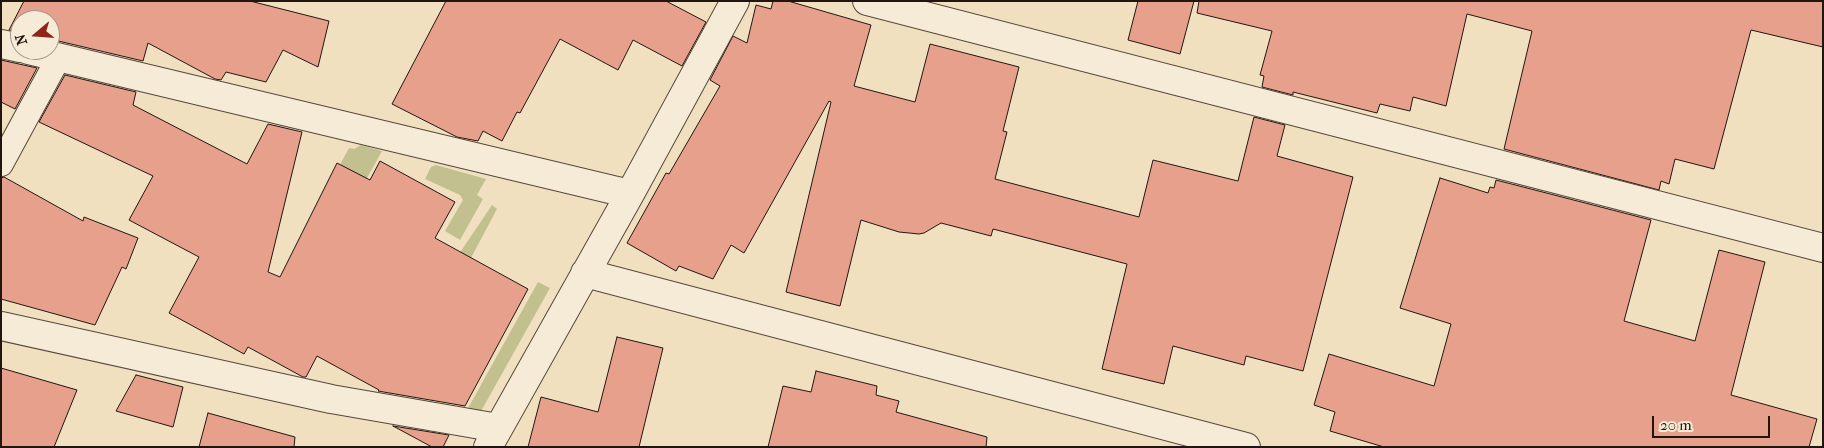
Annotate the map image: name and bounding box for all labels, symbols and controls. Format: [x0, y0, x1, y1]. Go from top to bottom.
north arrow [10, 10, 60, 60]
text: N [11, 32, 31, 47]
scale bar [1654, 406, 1772, 438]
text: 20 m [1660, 416, 1692, 434]

